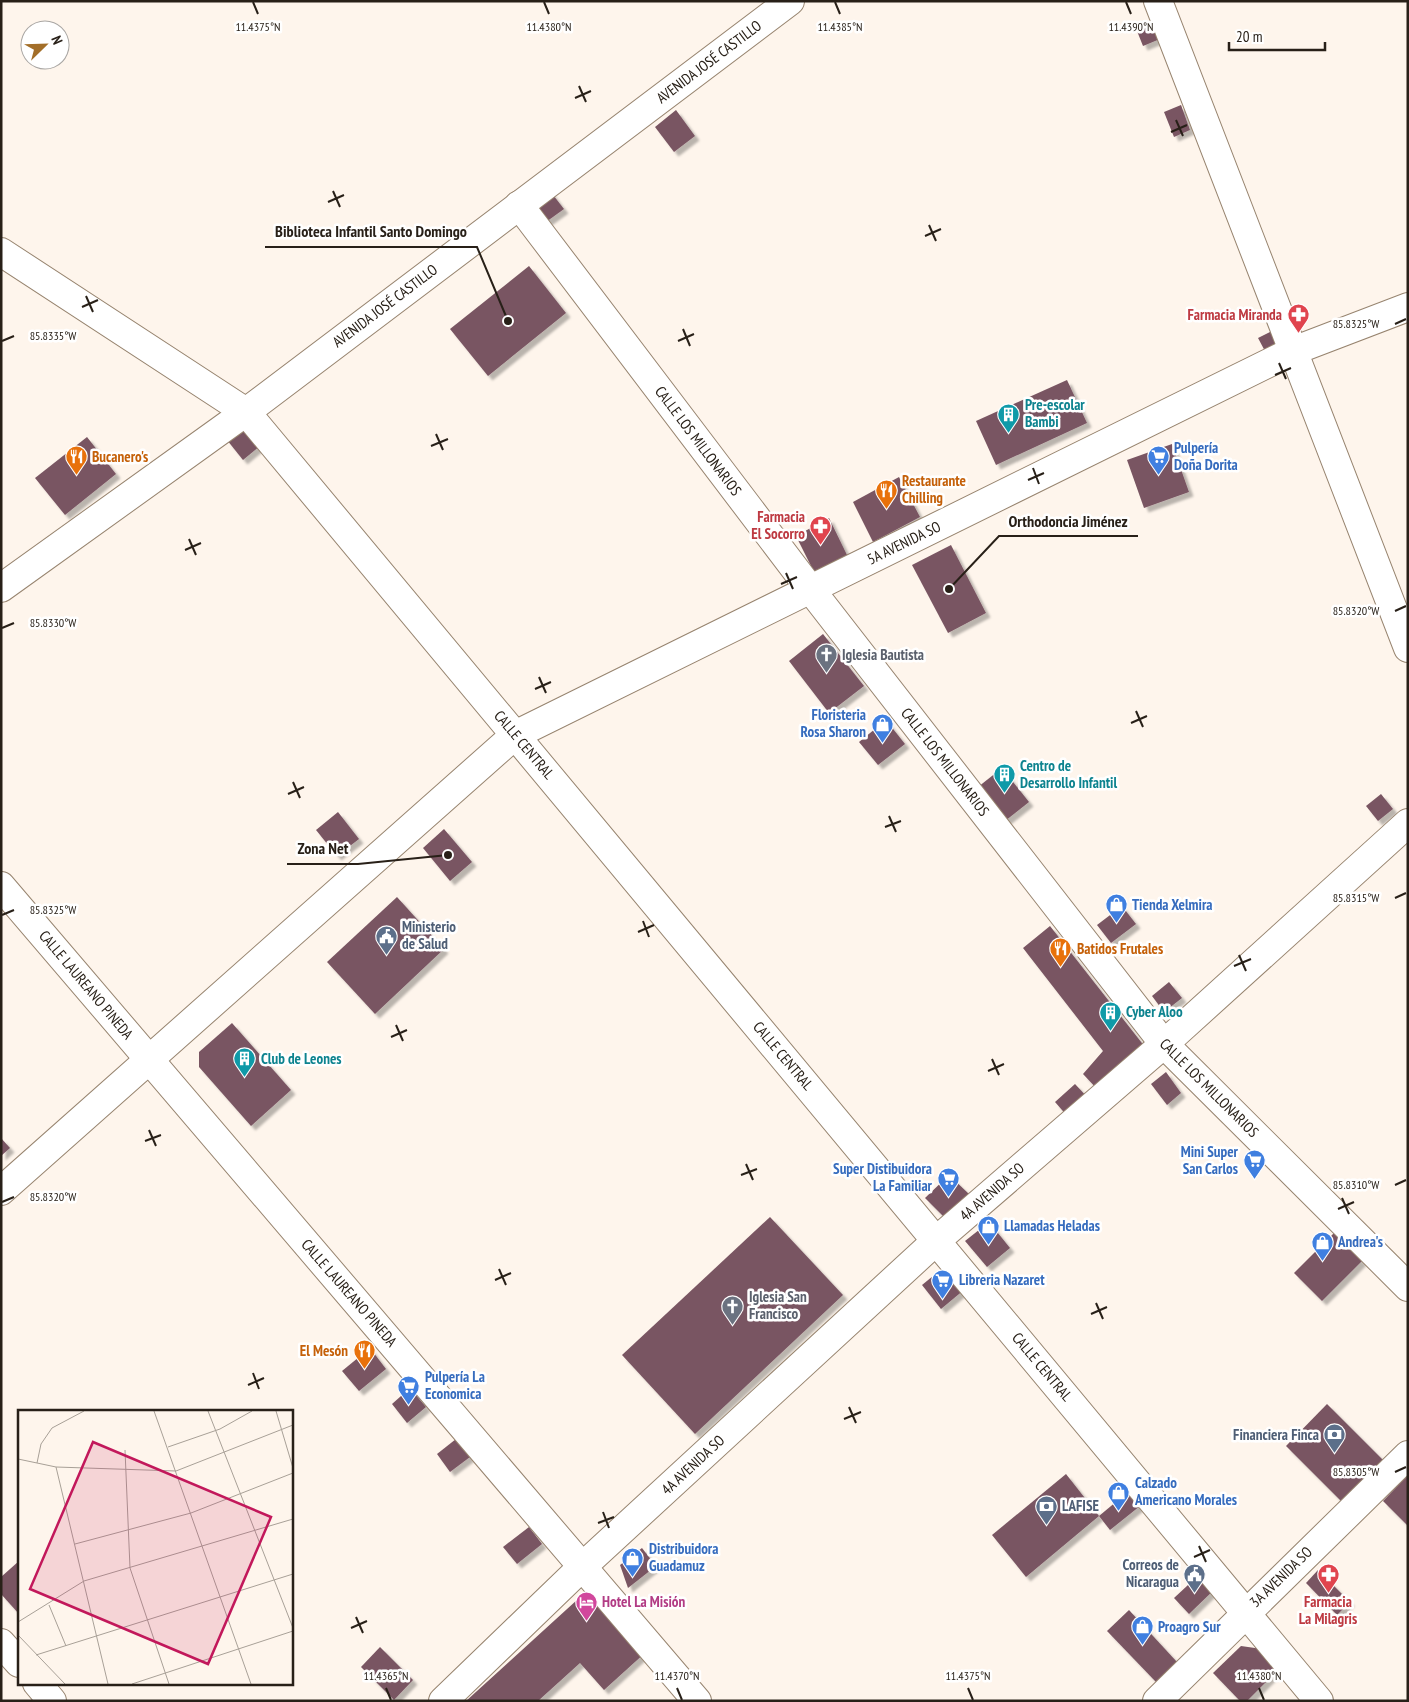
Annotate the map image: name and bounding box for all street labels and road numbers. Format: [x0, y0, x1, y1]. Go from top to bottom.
street label: AVENIDA JOSÉ CASTILLO [652, 16, 765, 107]
street label: AVENIDA JOSÉ CASTILLO [328, 260, 441, 351]
street label: CALLE LOS MILLONARIOS [651, 382, 746, 499]
street label: 5A AVENIDA SO [864, 517, 944, 569]
street label: CALLE LOS MILLONARIOS [897, 704, 994, 820]
street label: CALLE CENTRAL [490, 706, 559, 784]
street label: CALLE LAUREANO PINEDA [35, 926, 138, 1044]
street label: CALLE CENTRAL [749, 1017, 818, 1095]
street label: CALLE LOS MILLONARIOS [1156, 1034, 1263, 1141]
street label: 4A AVENIDA SO [955, 1158, 1028, 1225]
street label: CALLE LAUREANO PINEDA [297, 1235, 402, 1351]
street label: CALLE CENTRAL [1008, 1328, 1077, 1406]
street label: 4A AVENIDA SO [657, 1431, 728, 1499]
street label: 3A AVENIDA SO [1245, 1542, 1316, 1611]

